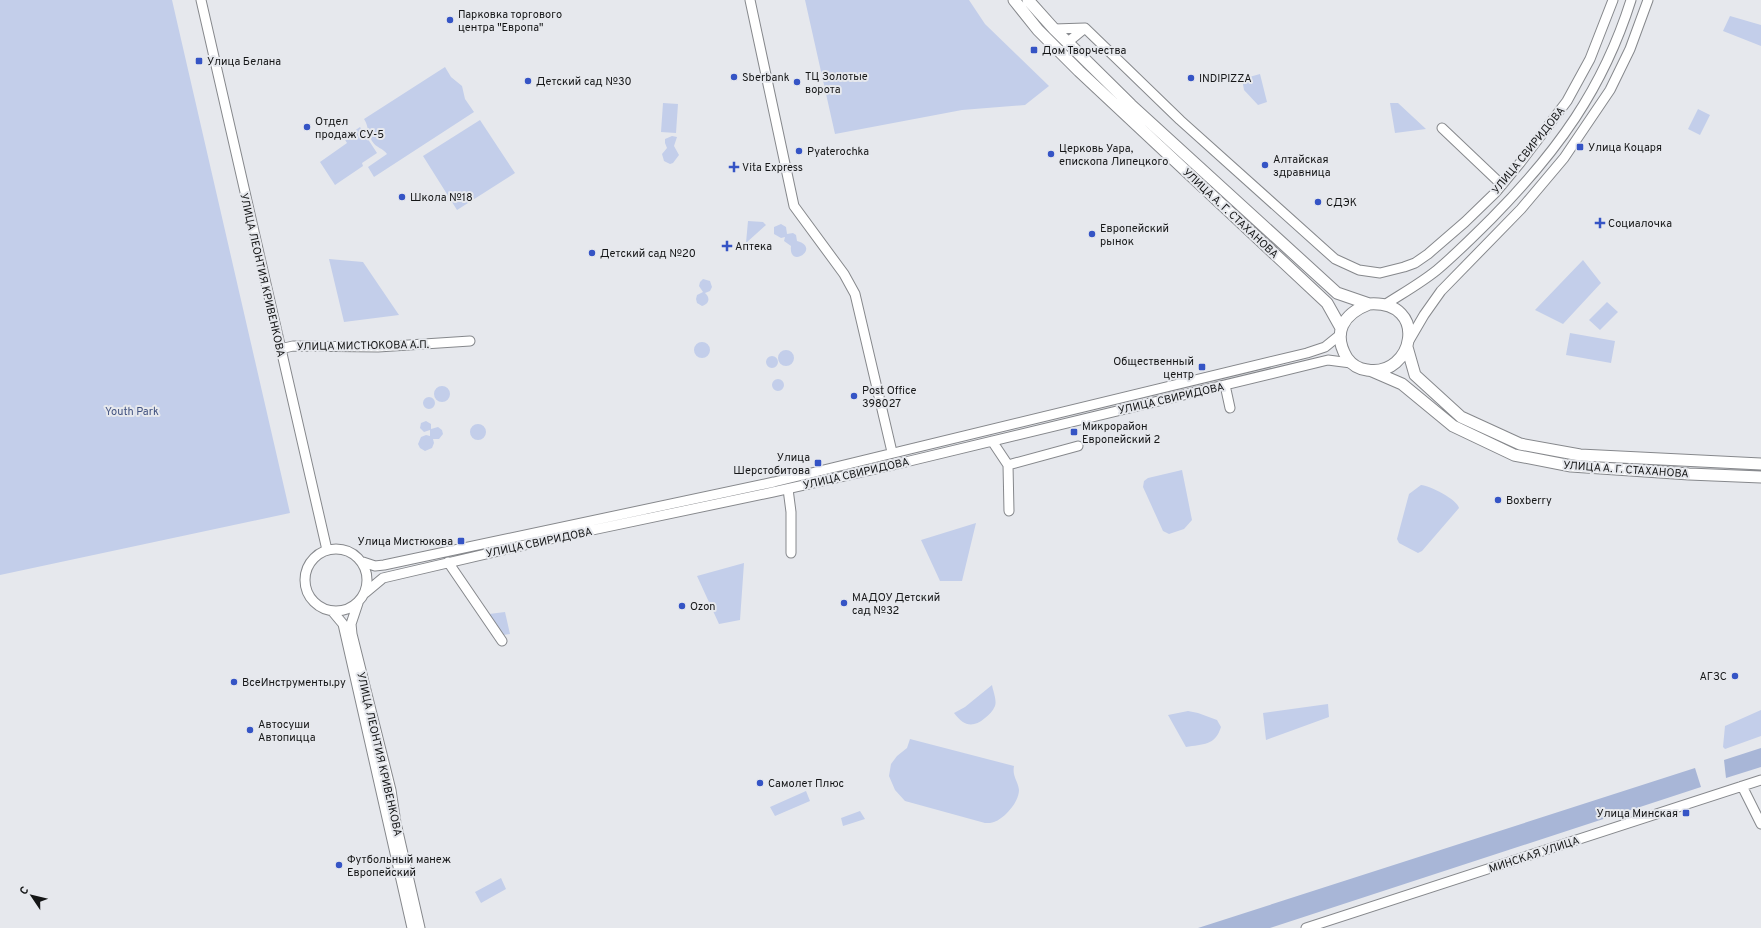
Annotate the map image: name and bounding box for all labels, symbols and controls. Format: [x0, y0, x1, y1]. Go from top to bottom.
place label: Парковка торгового центра "Европа" [458, 8, 562, 35]
marker: Парковка торгового центра "Европа" [445, 15, 455, 25]
place label: Дом Творчества [1042, 44, 1127, 58]
marker: Дом Творчества [1029, 45, 1039, 55]
place label: Улица Белана [207, 55, 281, 69]
marker: Улица Белана [194, 56, 204, 66]
place label: ТЦ Золотые ворота [805, 70, 868, 97]
place label: Sberbank [742, 71, 790, 85]
marker: Sberbank [729, 72, 739, 82]
place label: INDIPIZZA [1199, 72, 1252, 86]
marker: INDIPIZZA [1186, 73, 1196, 83]
place label: Детский сад №30 [536, 75, 632, 89]
marker: Детский сад №30 [523, 76, 533, 86]
marker: ТЦ Золотые ворота [792, 77, 802, 87]
street label: УЛИЦА СВИРИДОВА [1489, 104, 1568, 197]
place label: Отдел продаж СУ-5 [315, 115, 384, 142]
marker: Отдел продаж СУ-5 [302, 122, 312, 132]
place label: Улица Коцаря [1588, 141, 1662, 155]
place label: Церковь Уара, епископа Липецкого [1059, 142, 1168, 169]
marker: Улица Коцаря [1575, 142, 1585, 152]
place label: Pyaterochka [807, 145, 869, 159]
marker: Pyaterochka [794, 146, 804, 156]
marker: Церковь Уара, епископа Липецкого [1046, 149, 1056, 159]
place label: Алтайская здравница [1273, 153, 1331, 180]
marker: Алтайская здравница [1260, 160, 1270, 170]
place label: Vita Express [742, 161, 803, 175]
marker: Vita Express [729, 162, 739, 172]
street label: УЛИЦА А. Г. СТАХАНОВА [1179, 166, 1281, 262]
place label: Школа №18 [410, 191, 473, 205]
street label: УЛИЦА ЛЕОНТИЯ КРИВЕНКОВА [236, 192, 288, 359]
marker: Школа №18 [397, 192, 407, 202]
place label: СДЭК [1326, 196, 1357, 210]
marker: СДЭК [1313, 197, 1323, 207]
place label: Социалочка [1608, 217, 1672, 231]
marker: Социалочка [1595, 218, 1605, 228]
place label: Европейский рынок [1100, 222, 1169, 249]
marker: Европейский рынок [1087, 229, 1097, 239]
place label: Аптека [735, 240, 772, 254]
marker: Аптека [722, 241, 732, 251]
place label: Детский сад №20 [600, 247, 696, 261]
marker: Детский сад №20 [587, 248, 597, 258]
street label: УЛИЦА МИСТЮКОВА А.П. [297, 338, 429, 354]
place label: Общественный центр [1113, 355, 1194, 382]
marker: Общественный центр [1197, 362, 1207, 372]
street label: УЛИЦА СВИРИДОВА [1117, 380, 1226, 418]
place label: Post Office 398027 [862, 384, 917, 411]
marker: Post Office 398027 [849, 391, 859, 401]
park label: Youth Park [105, 405, 159, 419]
place label: Микрорайон Европейский 2 [1082, 420, 1160, 447]
marker: Микрорайон Европейский 2 [1069, 427, 1079, 437]
place label: Улица Шерстобитова [733, 451, 810, 478]
street label: УЛИЦА СВИРИДОВА [802, 455, 911, 493]
marker: Улица Шерстобитова [813, 458, 823, 468]
street label: УЛИЦА А. Г. СТАХАНОВА [1563, 459, 1689, 481]
place label: Boxberry [1506, 494, 1552, 508]
marker: Boxberry [1493, 495, 1503, 505]
street label: УЛИЦА СВИРИДОВА [485, 525, 594, 561]
place label: Улица Мистюкова [357, 535, 453, 549]
marker: Улица Мистюкова [456, 536, 466, 546]
place label: МАДОУ Детский сад №32 [852, 591, 940, 618]
marker: МАДОУ Детский сад №32 [839, 598, 849, 608]
place label: Ozon [690, 600, 716, 614]
marker: Ozon [677, 601, 687, 611]
place label: АГЗС [1700, 670, 1727, 684]
street label: УЛИЦА ЛЕОНТИЯ КРИВЕНКОВА [353, 671, 405, 838]
marker: АГЗС [1730, 671, 1740, 681]
place label: ВсеИнструменты.ру [242, 676, 346, 690]
marker: ВсеИнструменты.ру [229, 677, 239, 687]
place label: Автосуши Автопицца [258, 718, 316, 745]
marker: Автосуши Автопицца [245, 725, 255, 735]
place label: Самолет Плюс [768, 777, 844, 791]
marker: Самолет Плюс [755, 778, 765, 788]
place label: Улица Минская [1596, 807, 1678, 821]
marker: Улица Минская [1681, 808, 1691, 818]
street label: МИНСКАЯ УЛИЦА [1487, 834, 1581, 876]
place label: Футбольный манеж Европейский [347, 853, 451, 880]
marker: Футбольный манеж Европейский [334, 860, 344, 870]
north arrow [12, 876, 52, 916]
text: С [17, 884, 32, 898]

